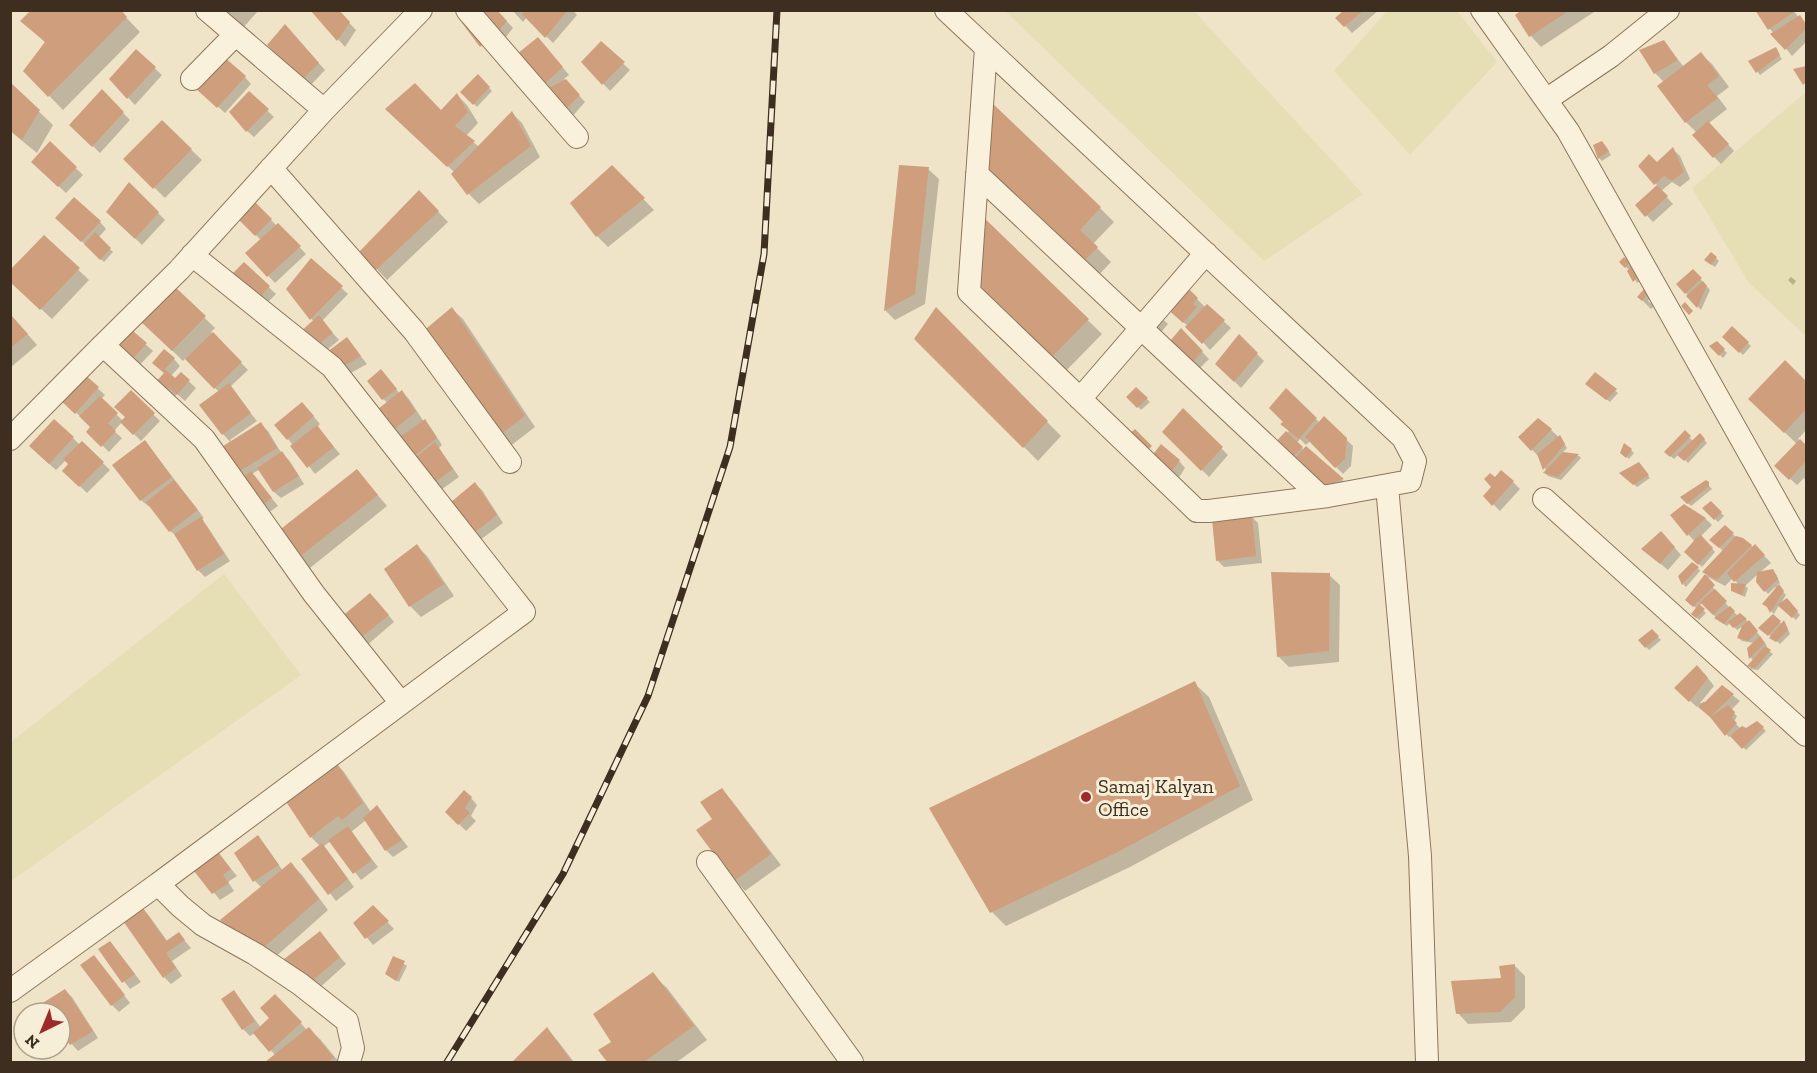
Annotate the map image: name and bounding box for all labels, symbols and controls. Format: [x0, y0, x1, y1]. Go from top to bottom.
place label: Samaj Kalyan Office [1098, 774, 1214, 821]
marker: Samaj Kalyan Office [1079, 790, 1093, 804]
north arrow [12, 1001, 72, 1061]
text: N [21, 1031, 43, 1053]

